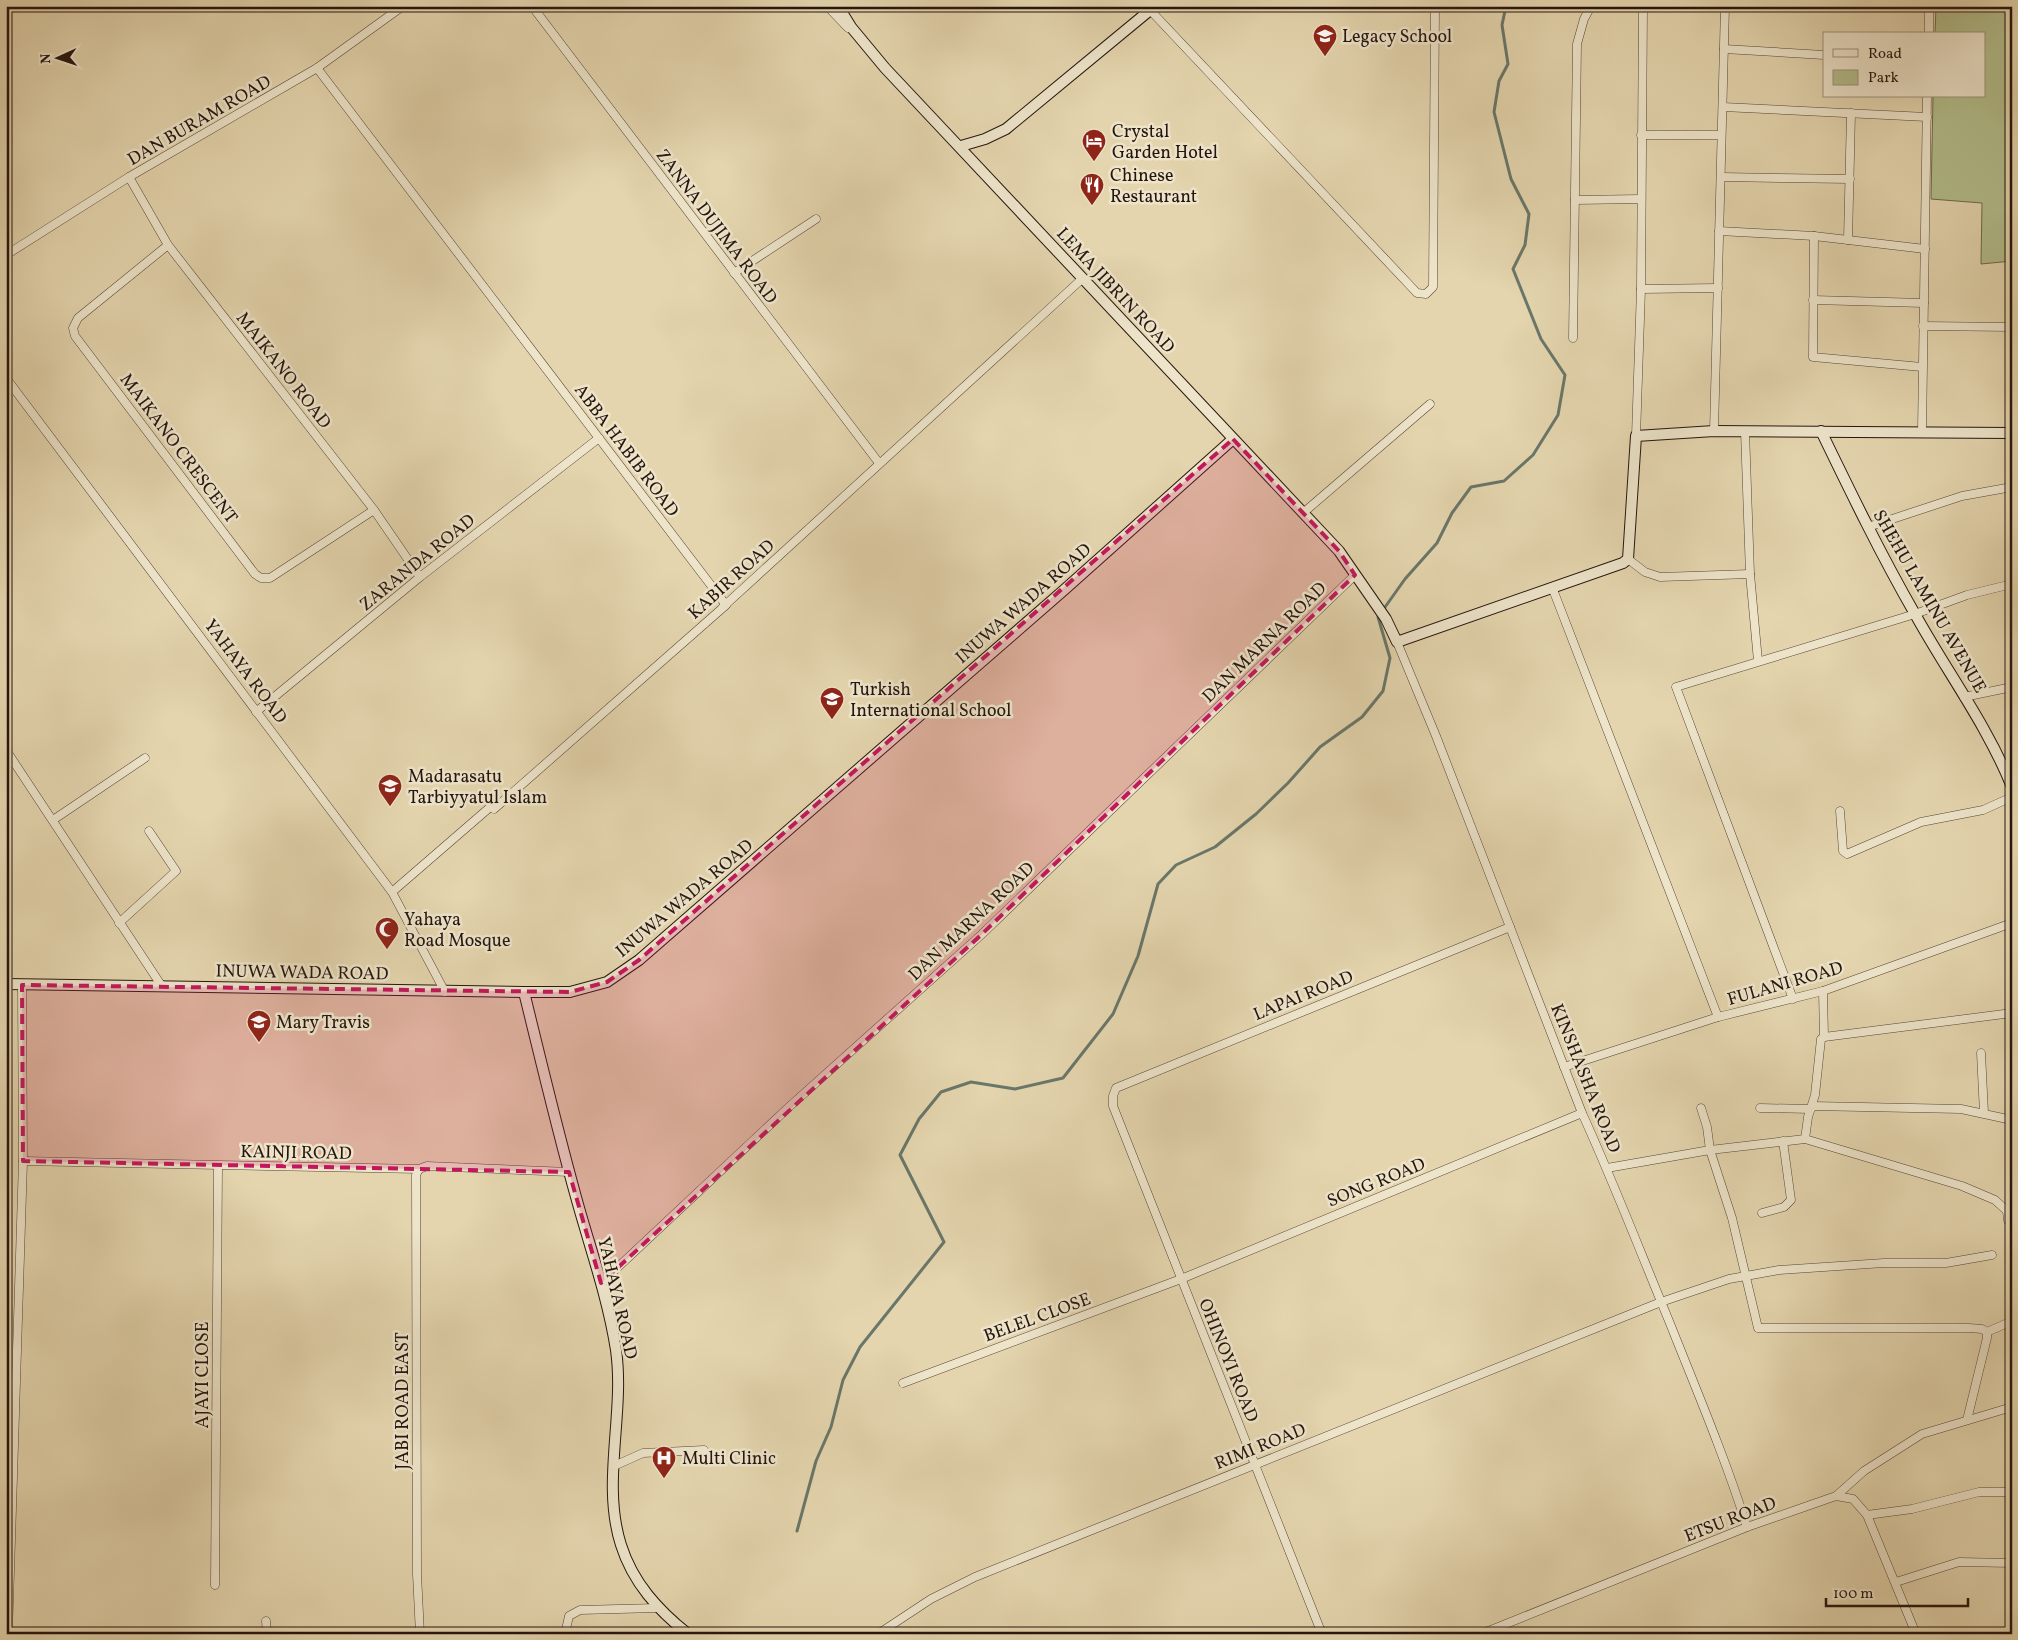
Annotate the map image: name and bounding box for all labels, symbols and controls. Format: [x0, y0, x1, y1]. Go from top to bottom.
school or university icon: Legacy School [1312, 23, 1338, 57]
place label: Legacy School [1342, 25, 1452, 50]
north arrow [32, 32, 82, 82]
legend [1823, 32, 1986, 98]
text: Road [1868, 44, 1902, 65]
text: N [37, 53, 56, 64]
text: Park [1868, 68, 1899, 89]
street label: DAN BURAM ROAD [123, 70, 276, 173]
place label: Crystal Garden Hotel [1112, 120, 1218, 166]
hotel icon: Crystal Garden Hotel [1081, 128, 1107, 162]
street label: ZANNA DUJIMA ROAD [649, 144, 782, 310]
place label: Chinese Restaurant [1110, 164, 1197, 210]
restaurant icon: Chinese Restaurant [1079, 172, 1105, 206]
street label: LEMA JIBRIN ROAD [1050, 223, 1180, 360]
street label: MAIKANO ROAD [229, 307, 336, 434]
street label: MAIKANO CRESCENT [113, 369, 243, 530]
street label: ABBA HABIB ROAD [568, 379, 684, 522]
street label: SHEHU LAMINU AVENUE [1866, 505, 1992, 698]
street label: ZARANDA ROAD [355, 509, 481, 618]
street label: KABIR ROAD [683, 534, 781, 626]
street label: INUWA WADA ROAD [951, 538, 1097, 670]
street label: DAN MARNA ROAD [1197, 577, 1333, 709]
street label: YAHAYA ROAD [197, 615, 292, 729]
place label: Turkish International School [850, 678, 1011, 724]
school or university icon: Turkish International School [819, 686, 845, 720]
place label: Madarasatu Tarbiyyatul Islam [408, 765, 547, 811]
school or university icon: Madarasatu Tarbiyyatul Islam [377, 773, 403, 807]
street label: INUWA WADA ROAD [611, 834, 759, 964]
street label: DAN MARNA ROAD [903, 857, 1041, 987]
place label: Yahaya Road Mosque [404, 908, 510, 954]
mosque icon: Yahaya Road Mosque [374, 916, 400, 950]
street label: FULANI ROAD [1725, 956, 1846, 1013]
street label: INUWA WADA ROAD [215, 959, 389, 988]
street label: LAPAI ROAD [1250, 965, 1357, 1028]
street label: KINSHASHA ROAD [1543, 1000, 1626, 1157]
school or university icon: Mary Travis [246, 1009, 272, 1043]
place label: Mary Travis [276, 1011, 370, 1036]
street label: KAINJI ROAD [240, 1140, 352, 1167]
street label: SONG ROAD [1324, 1152, 1430, 1214]
street label: YAHAYA ROAD [590, 1235, 643, 1362]
street label: BELEL CLOSE [980, 1287, 1095, 1349]
street label: OHINOYI ROAD [1191, 1295, 1264, 1426]
street label: AJAYI CLOSE [191, 1321, 216, 1428]
street label: JABI ROAD EAST [391, 1332, 416, 1470]
street label: RIMI ROAD [1211, 1418, 1310, 1477]
hospital icon: Multi Clinic [651, 1445, 677, 1479]
place label: Multi Clinic [682, 1447, 776, 1472]
street label: ETSU ROAD [1681, 1491, 1780, 1549]
scale bar [1826, 1575, 1968, 1607]
text: 100 m [1833, 1584, 1873, 1605]

